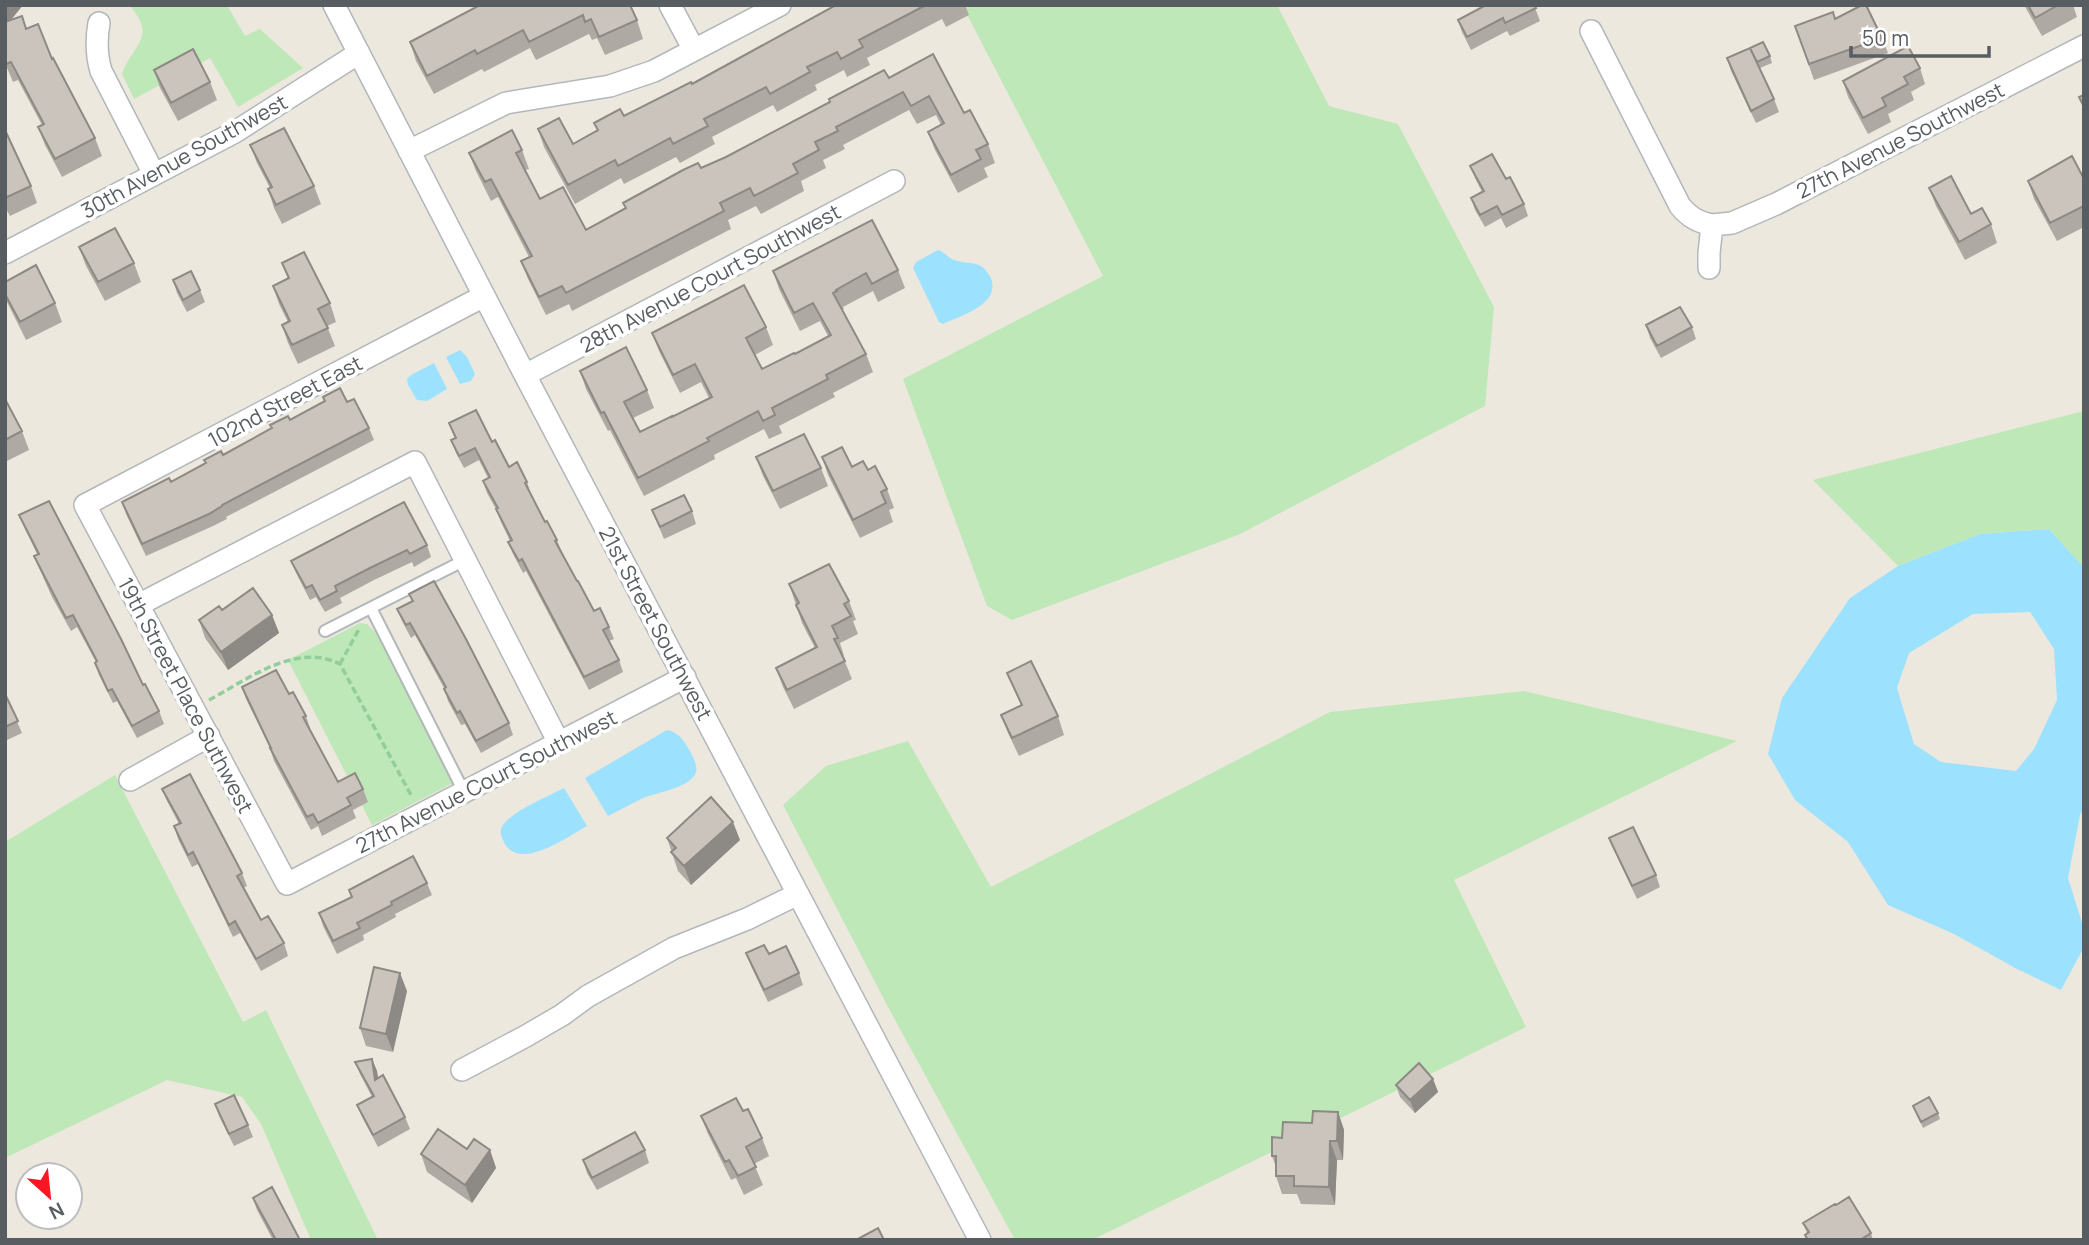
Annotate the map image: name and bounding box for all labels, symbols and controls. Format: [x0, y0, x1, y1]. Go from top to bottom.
scale bar [1851, 14, 1989, 58]
text: 50 m [1862, 24, 1909, 52]
street label: 27th Avenue Southwest [1791, 75, 2009, 205]
street label: 30th Avenue Southwest [76, 88, 292, 224]
street label: 28th Avenue Court Southwest [575, 197, 845, 359]
street label: 102nd Street East [203, 349, 367, 453]
street label: 21st Street Southwest [593, 521, 719, 725]
street label: 19th Street Place Suthwest [112, 572, 260, 818]
street label: 27th Avenue Court Southwest [350, 703, 622, 859]
north arrow [14, 1161, 84, 1231]
text: N [45, 1196, 69, 1226]

